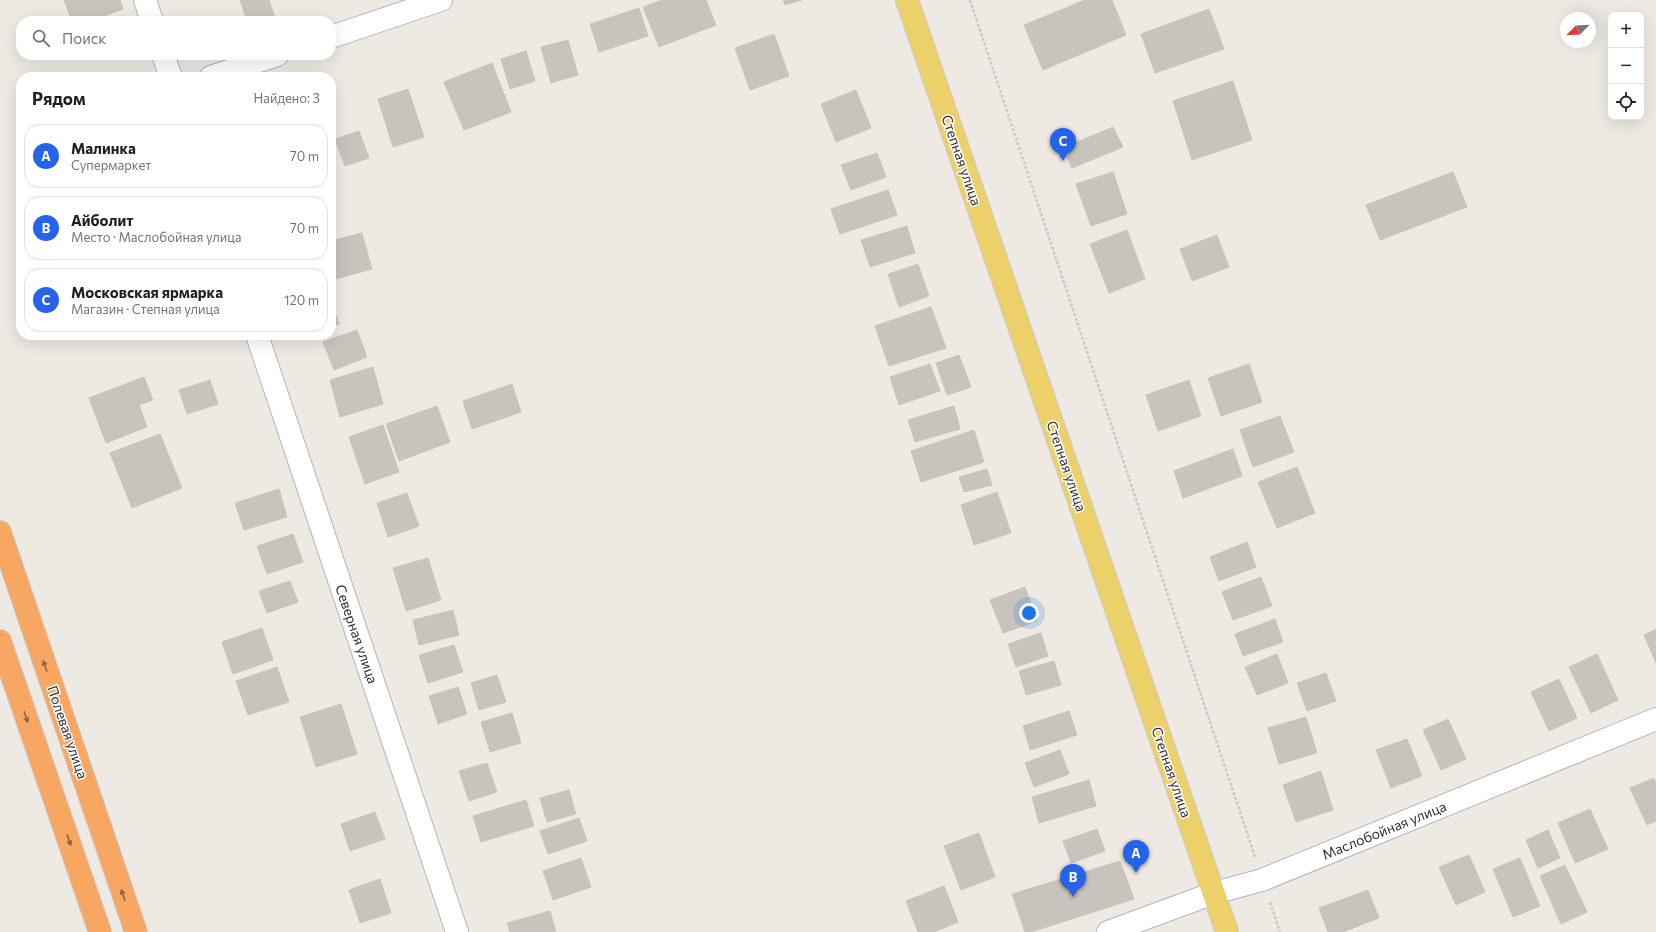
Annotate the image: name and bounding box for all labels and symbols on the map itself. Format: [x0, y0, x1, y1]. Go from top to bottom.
north arrow [1560, 12, 1596, 48]
street label: Степная улица [939, 112, 985, 208]
pin: C [1050, 128, 1076, 161]
street label: Степная улица [1044, 418, 1090, 514]
street label: Северная улица [332, 582, 382, 686]
your location [1019, 603, 1039, 623]
one-way arrow [42, 660, 48, 672]
street label: Полевая улица [44, 683, 92, 781]
one-way arrow [24, 712, 30, 724]
street label: Степная улица [1149, 724, 1195, 820]
street label: Маслобойная улица [1319, 797, 1449, 863]
one-way arrow [66, 835, 72, 847]
pin: A [1123, 840, 1149, 873]
pin: B [1060, 864, 1086, 897]
one-way arrow [120, 889, 126, 901]

